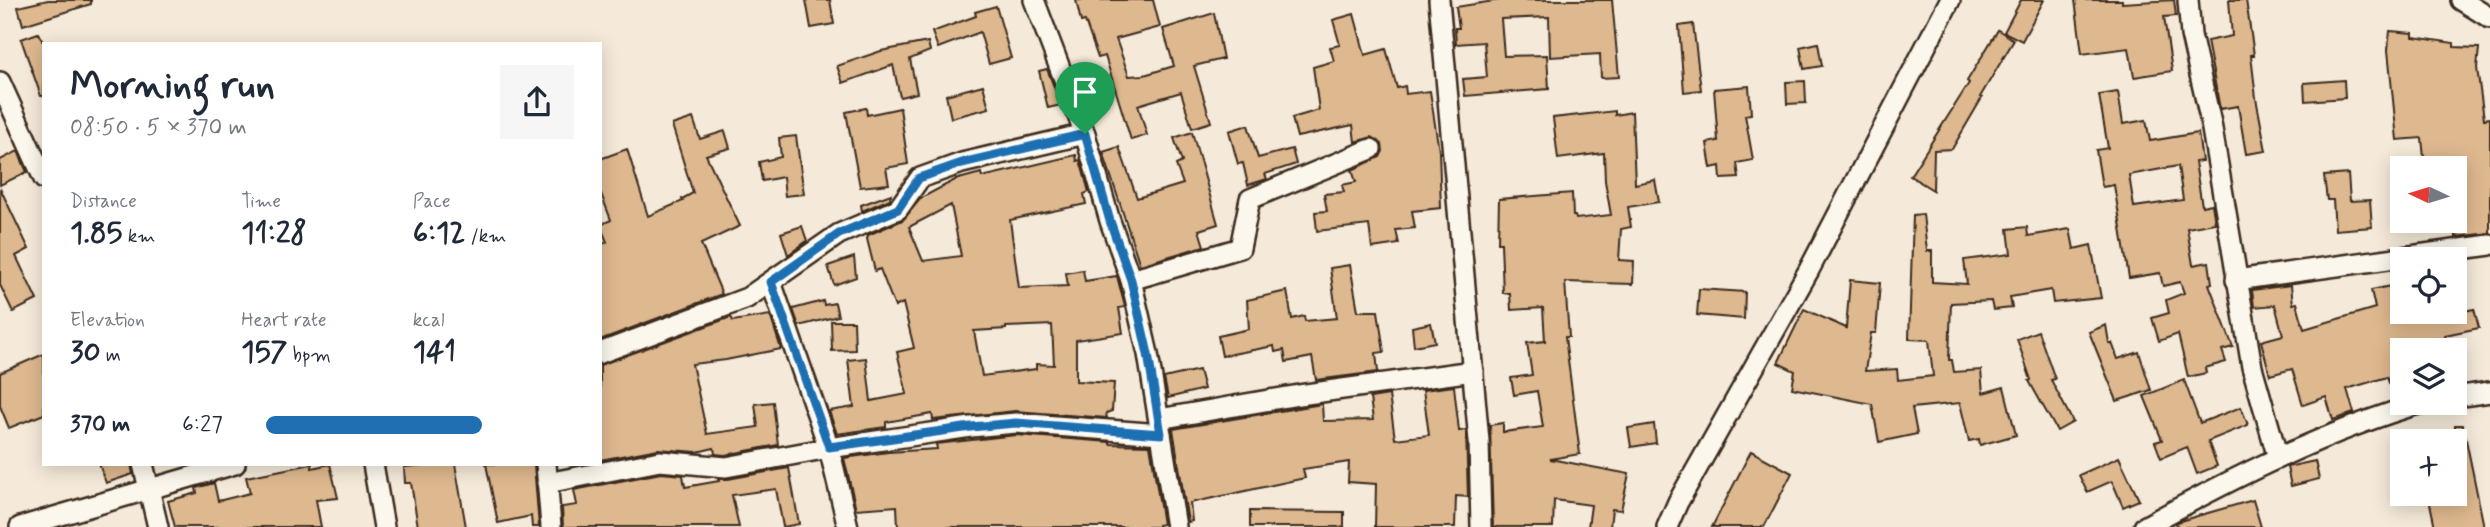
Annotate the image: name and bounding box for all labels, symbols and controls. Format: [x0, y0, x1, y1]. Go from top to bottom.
text: Morning run [70, 62, 275, 111]
pin [1055, 62, 1115, 134]
button: share [500, 65, 574, 139]
icon: arrive [1066, 73, 1104, 111]
text: 08:50 · 5 × 370 m [70, 113, 247, 143]
north arrow [2390, 156, 2468, 233]
map controls [2390, 156, 2467, 506]
text: Distance [70, 189, 137, 214]
text: Time [241, 189, 281, 214]
text: Pace [413, 189, 450, 214]
text: 1.85 [70, 214, 123, 253]
text: 11:28 [241, 214, 307, 253]
text: 6:12 [413, 214, 465, 253]
text: km [123, 224, 155, 249]
text: /km [465, 224, 506, 249]
button: locate [2390, 247, 2467, 324]
text: Elevation [70, 308, 145, 333]
text: Heart rate [241, 308, 327, 333]
text: kcal [413, 308, 445, 333]
text: 30 [70, 333, 101, 372]
text: 157 [241, 333, 287, 372]
text: 141 [413, 333, 456, 372]
button: layers [2390, 338, 2467, 415]
text: m [101, 343, 121, 368]
text: bpm [287, 343, 331, 368]
text: 370 m [70, 410, 130, 440]
text: 6:27 [182, 410, 223, 440]
button: + [2390, 429, 2467, 506]

